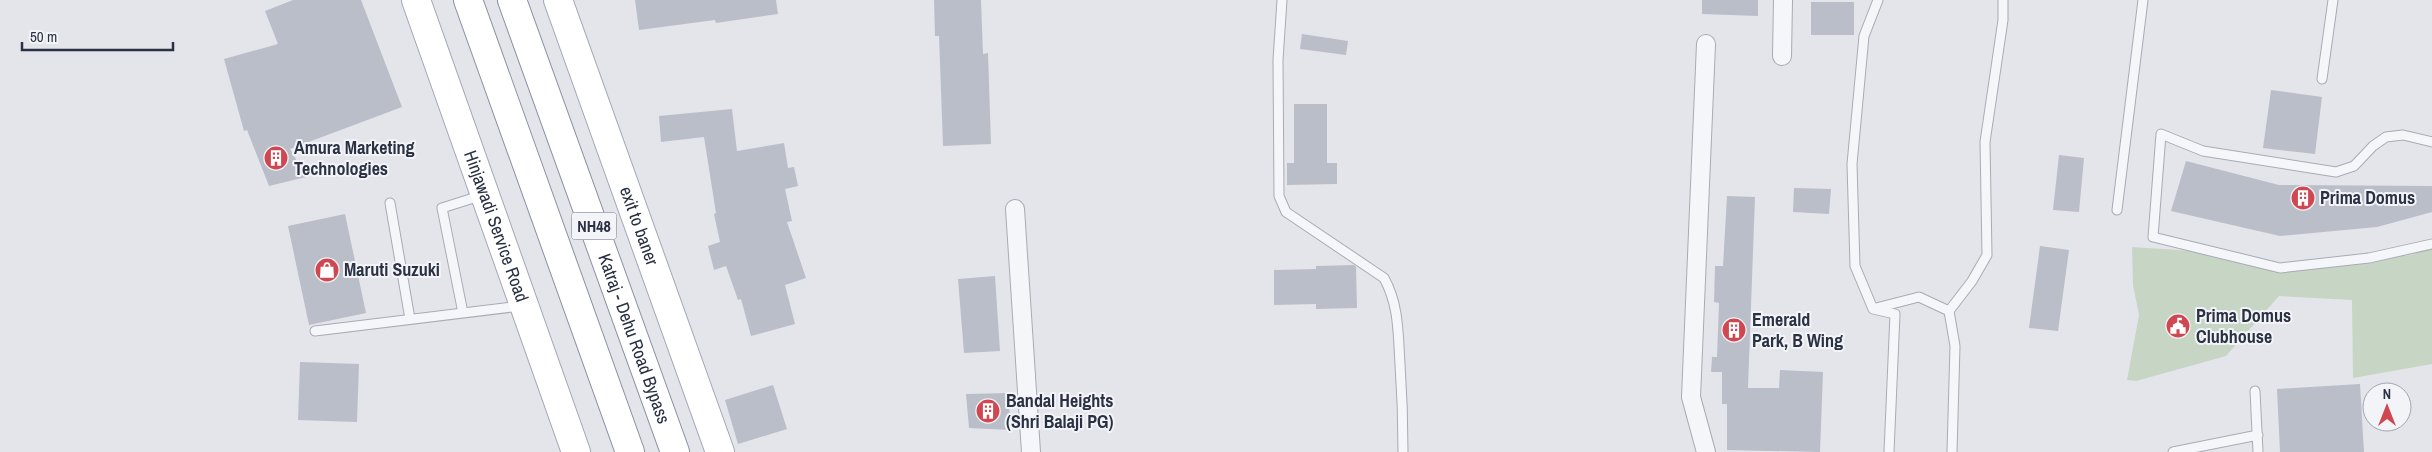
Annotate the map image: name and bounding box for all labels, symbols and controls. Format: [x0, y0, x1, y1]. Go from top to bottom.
scale bar [22, 20, 174, 52]
text: 50 m [30, 26, 57, 47]
place label: Amura Marketing Technologies [294, 135, 415, 181]
building icon: Amura Marketing Technologies [263, 145, 289, 171]
street label: Hinjawadi Service Road [458, 147, 535, 305]
street label: exit to baner [614, 183, 665, 269]
building icon: Prima Domus [2290, 185, 2316, 211]
place label: Prima Domus [2320, 185, 2415, 210]
road number: NH48 [572, 212, 616, 240]
street label: Katraj - Dehu Road Bypass [592, 250, 677, 427]
shop icon: Maruti Suzuki [314, 257, 340, 283]
place label: Maruti Suzuki [344, 257, 440, 282]
place label: Prima Domus Clubhouse [2196, 303, 2291, 349]
place label: Emerald Park, B Wing [1752, 307, 1843, 353]
public building icon: Prima Domus Clubhouse [2165, 313, 2191, 339]
building icon: Emerald Park, B Wing [1721, 317, 1747, 343]
north arrow [2362, 382, 2412, 432]
text: N [2383, 385, 2391, 403]
place label: Bandal Heights (Shri Balaji PG) [1006, 388, 1114, 434]
building icon: Bandal Heights (Shri Balaji PG) [975, 398, 1001, 424]

